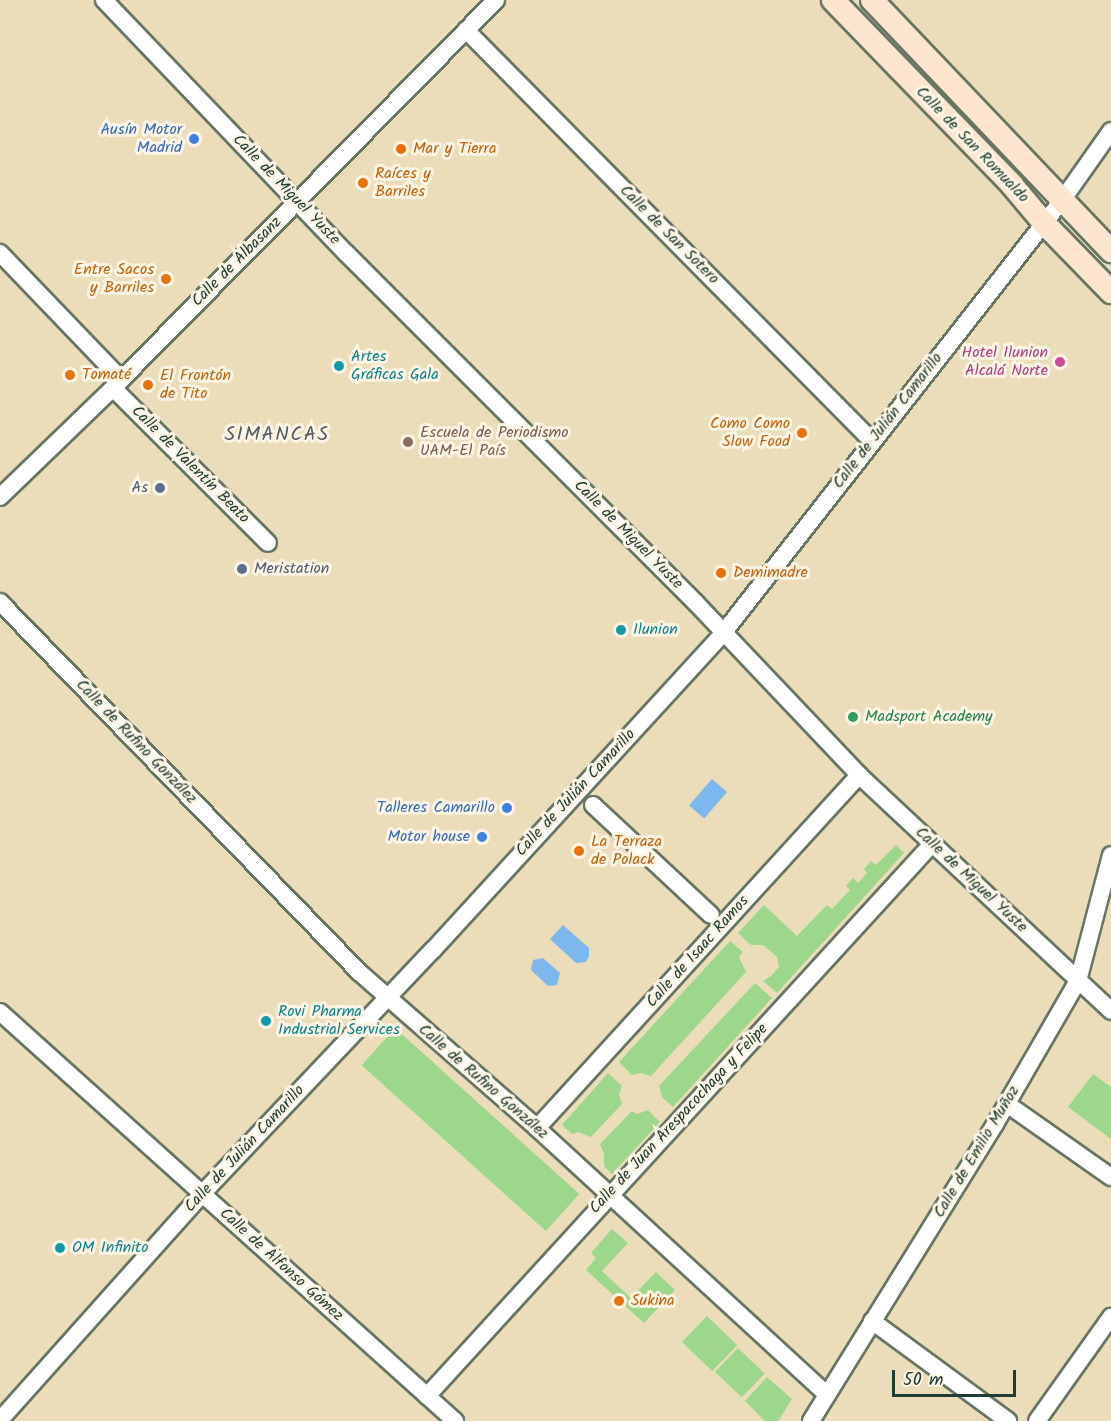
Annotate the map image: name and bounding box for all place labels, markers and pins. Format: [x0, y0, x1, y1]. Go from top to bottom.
place label: Ausín Motor Madrid [100, 120, 182, 158]
marker: Ausín Motor Madrid [187, 132, 201, 146]
place label: Mar y Tierra [413, 139, 496, 159]
marker: Mar y Tierra [394, 142, 408, 156]
place label: Raíces y Barriles [375, 164, 431, 202]
marker: Raíces y Barriles [356, 176, 370, 190]
place label: Entre Sacos y Barriles [74, 260, 154, 298]
marker: Entre Sacos y Barriles [159, 272, 173, 286]
place label: Hotel Ilunion Alcalá Norte [962, 343, 1048, 381]
place label: Artes Gráficas Gala [351, 347, 439, 385]
marker: Hotel Ilunion Alcalá Norte [1053, 355, 1067, 369]
marker: Artes Gráficas Gala [332, 359, 346, 373]
place label: Tomaté [82, 365, 131, 385]
place label: El Frontón de Tito [160, 366, 231, 404]
marker: Tomaté [63, 368, 77, 382]
marker: El Frontón de Tito [141, 378, 155, 392]
place label: Como Como Slow Food [710, 414, 790, 452]
place label: Escuela de Periodismo UAM-El País [420, 423, 568, 461]
marker: Como Como Slow Food [795, 426, 809, 440]
marker: Escuela de Periodismo UAM-El País [401, 435, 415, 449]
place label: As [131, 478, 148, 498]
marker: As [153, 481, 167, 495]
place label: Meristation [254, 559, 329, 579]
marker: Meristation [235, 562, 249, 576]
place label: Demimadre [733, 563, 808, 583]
marker: Demimadre [714, 566, 728, 580]
place label: Ilunion [633, 620, 678, 640]
marker: Ilunion [614, 623, 628, 637]
place label: Madsport Academy [865, 707, 993, 727]
marker: Madsport Academy [846, 710, 860, 724]
place label: Talleres Camarillo [377, 798, 495, 818]
marker: Talleres Camarillo [500, 801, 514, 815]
place label: Motor house [387, 827, 470, 847]
marker: Motor house [475, 830, 489, 844]
place label: La Terraza de Polack [591, 832, 662, 870]
marker: La Terraza de Polack [572, 844, 586, 858]
place label: Rovi Pharma Industrial Services [278, 1002, 400, 1040]
marker: Rovi Pharma Industrial Services [259, 1014, 273, 1028]
place label: OM Infinito [72, 1238, 149, 1258]
marker: OM Infinito [53, 1241, 67, 1255]
place label: Sukina [631, 1291, 675, 1311]
marker: Sukina [612, 1294, 626, 1308]

